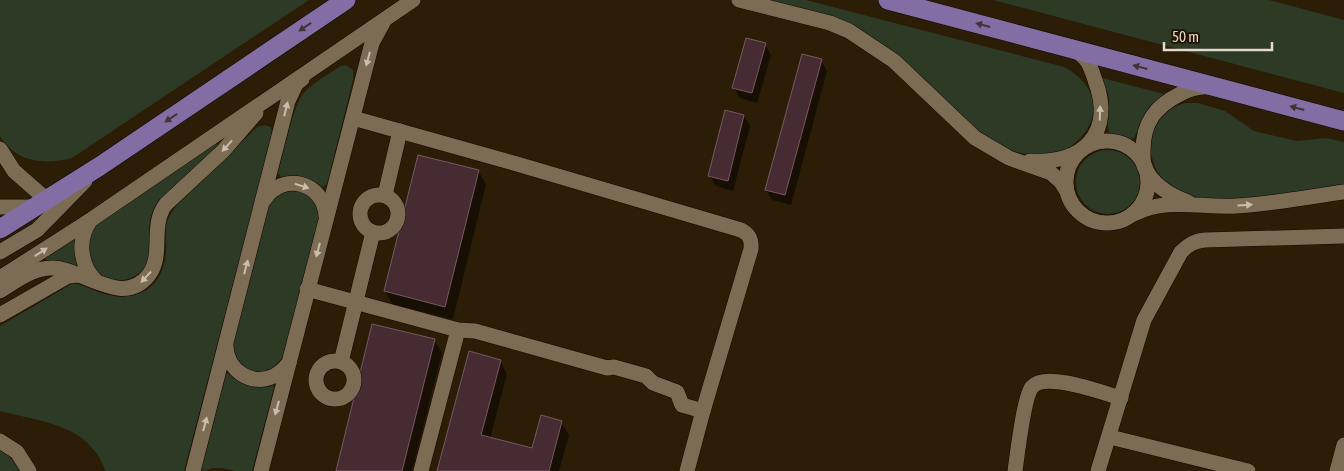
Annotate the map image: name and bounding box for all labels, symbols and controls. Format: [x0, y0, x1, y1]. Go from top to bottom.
scale bar [1164, 20, 1272, 52]
one-way arrow [975, 21, 990, 29]
one-way arrow [299, 22, 312, 32]
text: 50 m [1172, 28, 1199, 45]
one-way arrow [364, 52, 372, 67]
one-way arrow [1132, 63, 1147, 71]
one-way arrow [283, 102, 291, 117]
one-way arrow [1289, 104, 1304, 112]
one-way arrow [1096, 105, 1104, 121]
one-way arrow [164, 113, 177, 123]
one-way arrow [221, 140, 233, 152]
one-way arrow [294, 182, 309, 190]
one-way arrow [1237, 201, 1253, 209]
one-way arrow [313, 243, 321, 258]
one-way arrow [34, 247, 47, 257]
one-way arrow [242, 259, 250, 274]
one-way arrow [140, 270, 152, 282]
one-way arrow [273, 400, 281, 415]
one-way arrow [201, 416, 209, 431]

